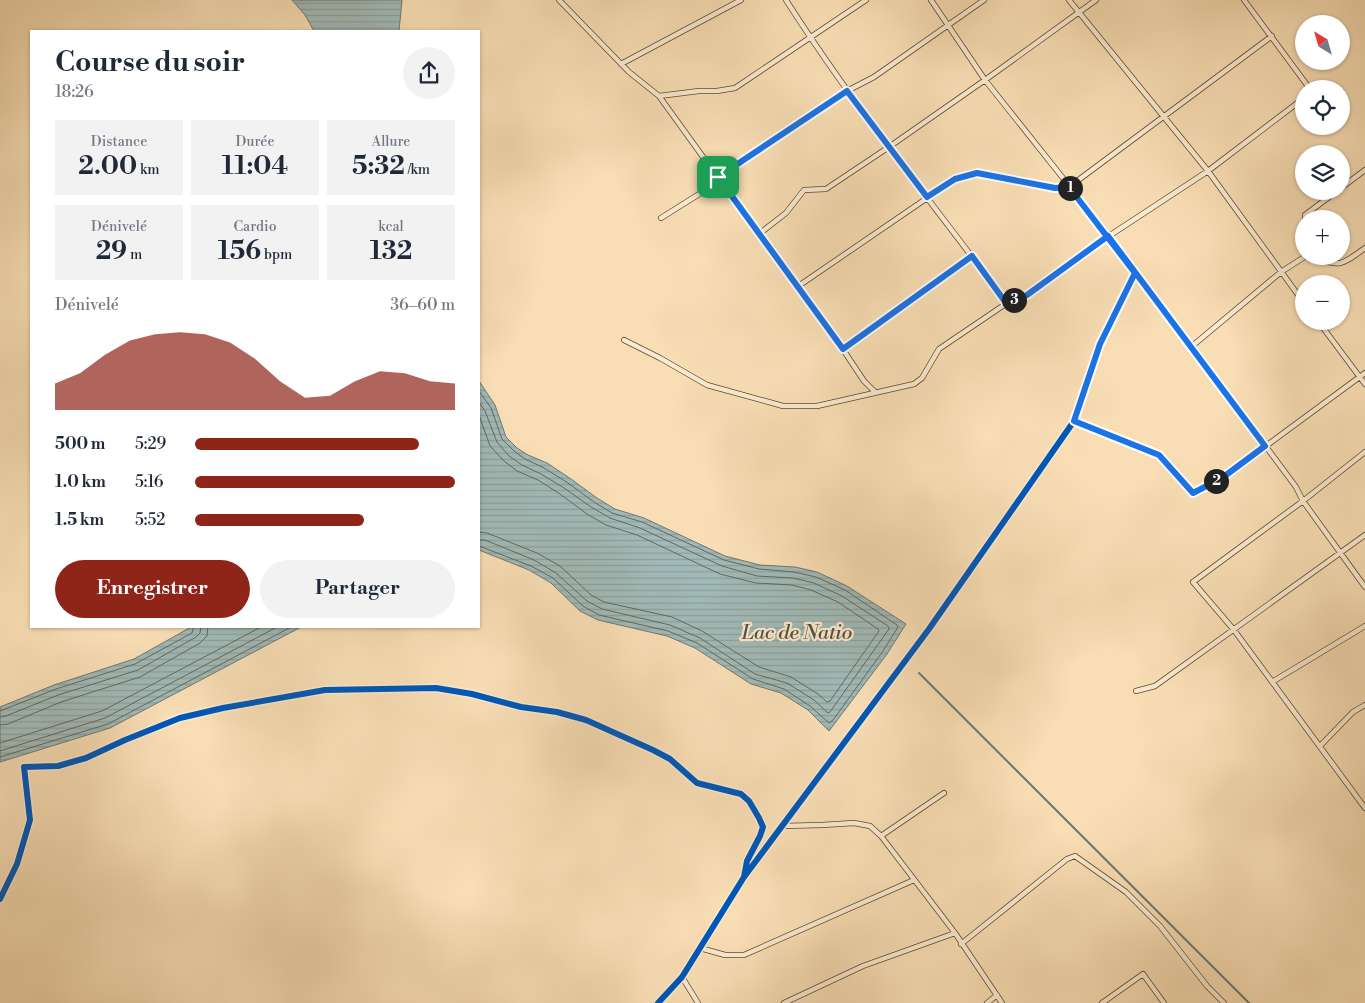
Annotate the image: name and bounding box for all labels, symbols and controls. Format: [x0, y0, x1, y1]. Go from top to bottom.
north arrow [1295, 15, 1350, 70]
map controls [1295, 15, 1350, 330]
text: Course du soir [55, 45, 245, 80]
button: share [403, 47, 455, 99]
button: locate [1295, 80, 1350, 135]
text: 18:26 [55, 82, 94, 102]
text: Distance [91, 133, 147, 151]
text: Durée [236, 133, 274, 151]
text: Allure [372, 133, 410, 151]
button: layers [1295, 145, 1350, 200]
text: 2.00 [78, 151, 137, 182]
text: 11:04 [222, 151, 288, 182]
text: 5:32 [352, 151, 405, 182]
pin [697, 156, 739, 198]
text: km [137, 161, 160, 179]
text: /km [405, 161, 430, 179]
icon: arrive [704, 163, 732, 191]
pin: 1 [1058, 176, 1082, 200]
text: 1 [1067, 179, 1074, 197]
button: + [1295, 210, 1350, 265]
text: Dénivelé [91, 218, 147, 236]
text: Cardio [233, 218, 277, 236]
text: kcal [378, 218, 404, 236]
text: 29 [96, 236, 127, 267]
text: 156 [218, 236, 261, 267]
text: 132 [370, 236, 412, 267]
text: m [127, 246, 142, 264]
text: bpm [261, 246, 292, 264]
button: − [1295, 275, 1350, 330]
pin: 3 [1002, 288, 1026, 312]
text: 3 [1010, 291, 1019, 309]
text: Dénivelé [55, 295, 119, 315]
text: 36–60 m [390, 295, 455, 315]
text: 500 m [55, 434, 105, 454]
text: 5:29 [135, 434, 166, 454]
pin: 2 [1204, 468, 1228, 494]
text: 1.0 km [55, 472, 106, 492]
text: 5:16 [135, 472, 163, 492]
text: 2 [1212, 472, 1221, 490]
text: 1.5 km [55, 510, 104, 530]
text: 5:52 [135, 510, 165, 530]
button: Enregistrer [55, 560, 250, 618]
button: Partager [260, 560, 455, 618]
water label: Lac de Natio [741, 621, 852, 646]

